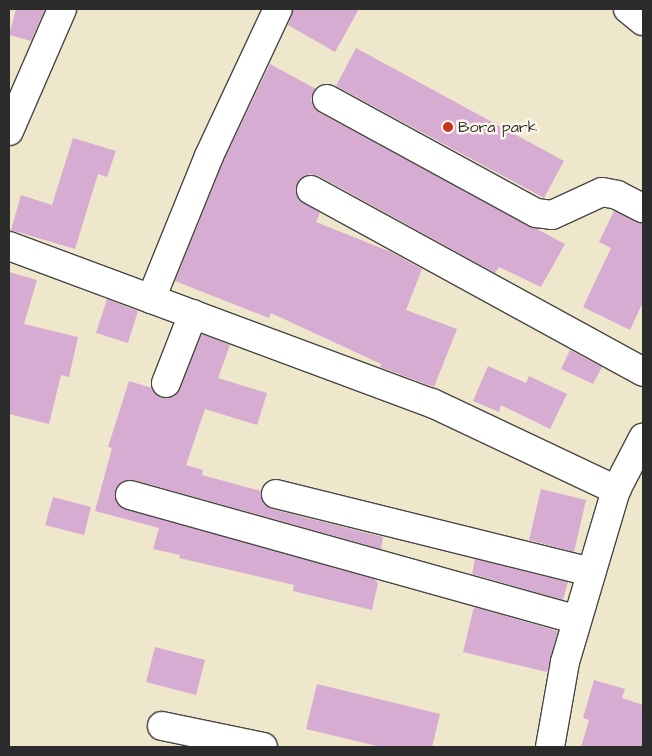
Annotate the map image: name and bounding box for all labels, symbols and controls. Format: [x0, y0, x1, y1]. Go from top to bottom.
place label: Bora park [458, 117, 537, 137]
marker: Bora park [442, 121, 454, 133]

